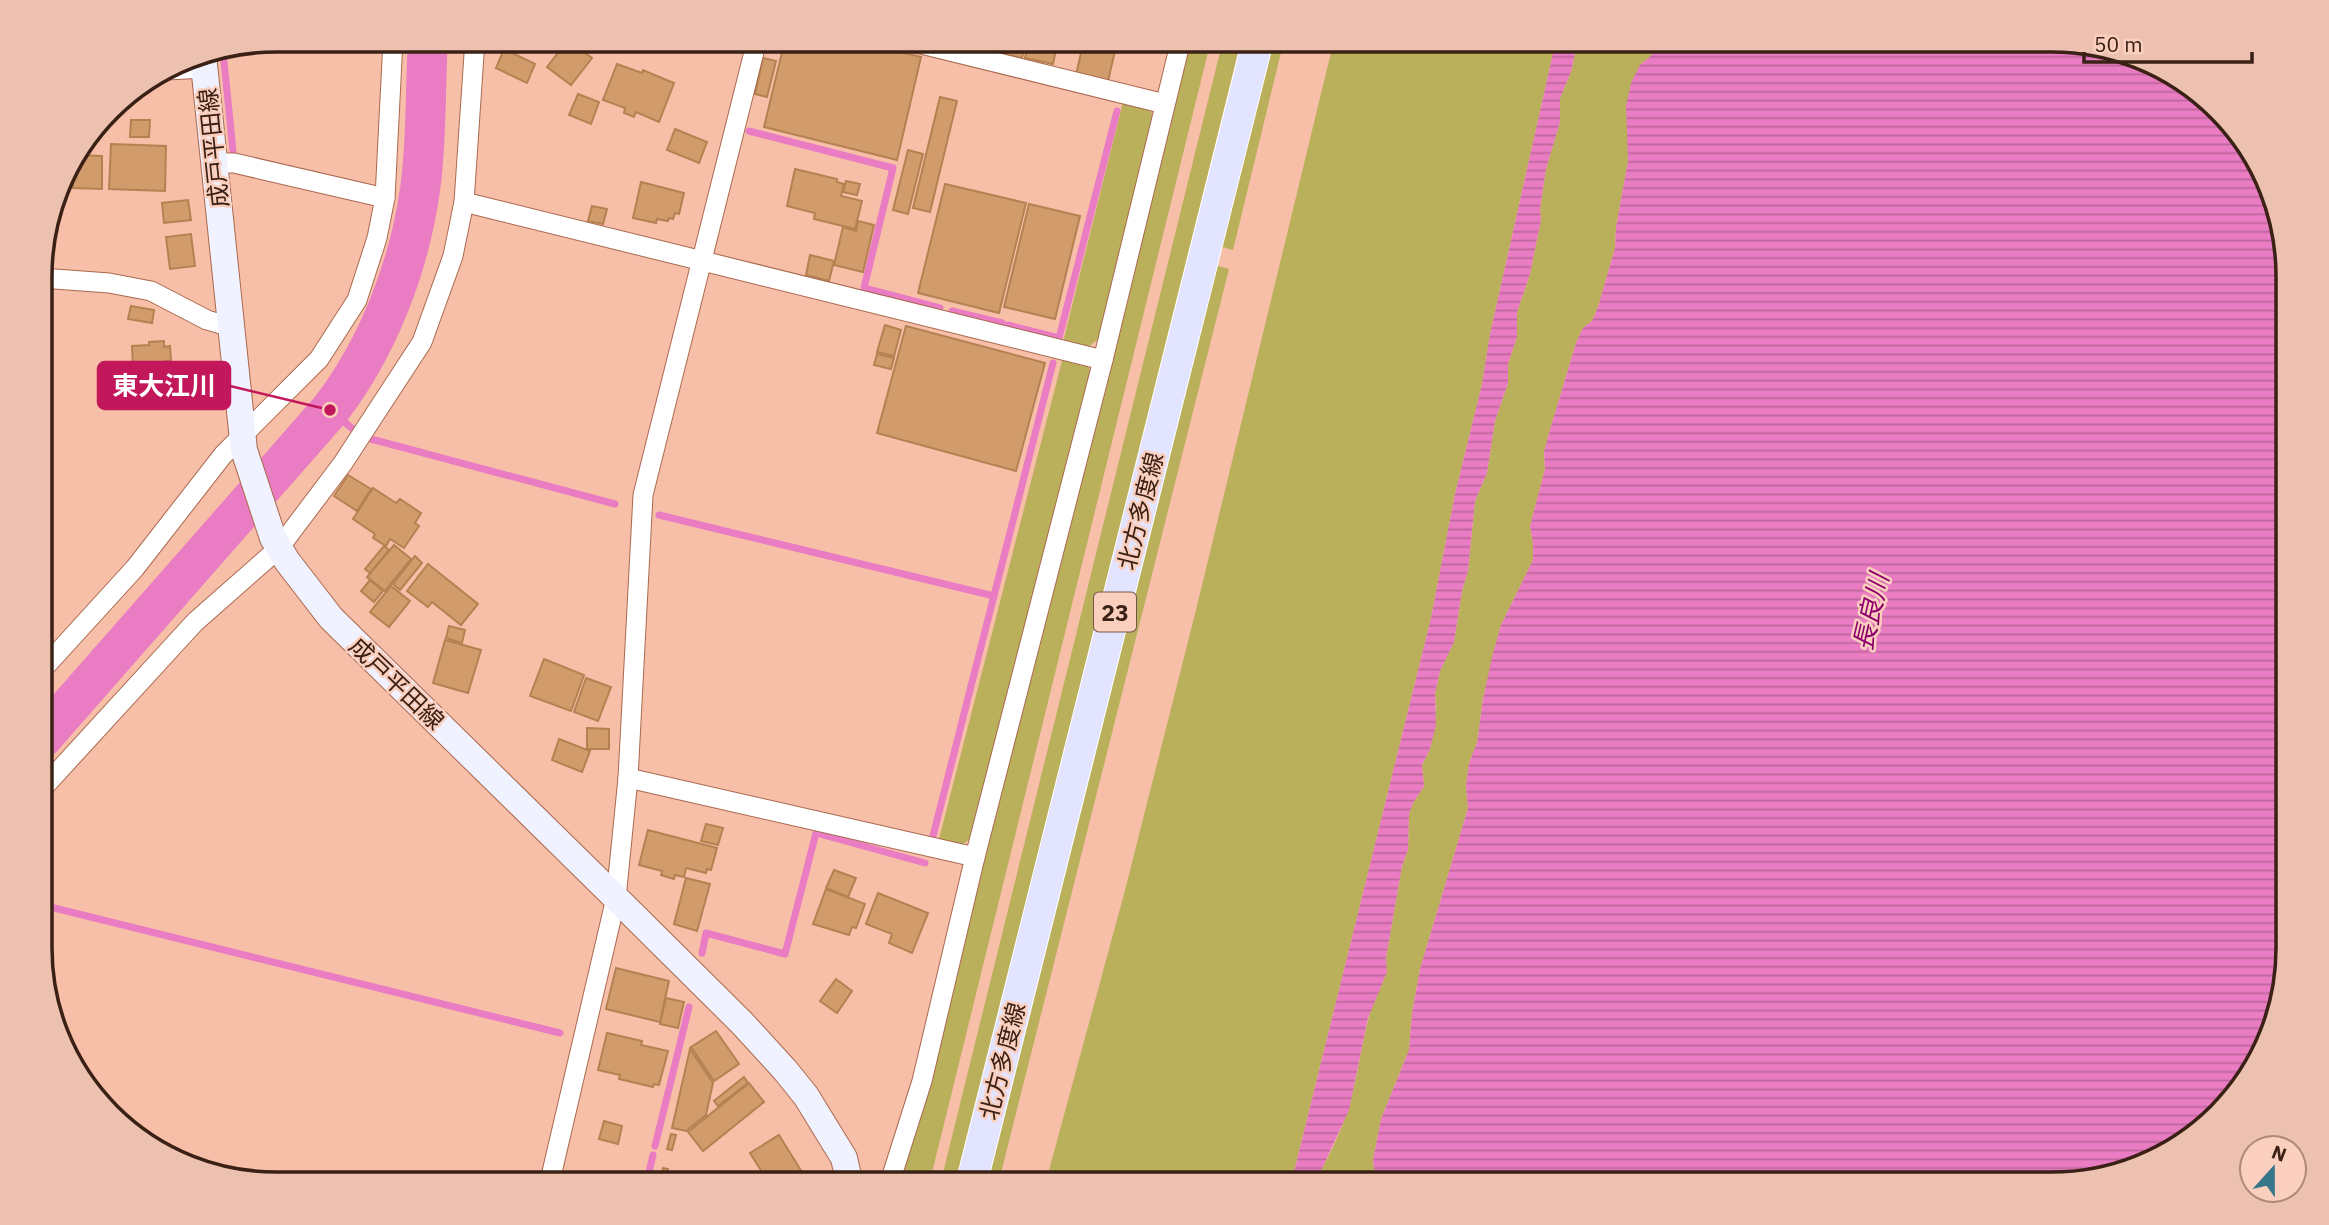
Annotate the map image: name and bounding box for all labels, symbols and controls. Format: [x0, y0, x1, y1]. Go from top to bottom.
scale bar [2084, 21, 2252, 65]
text: 50 m [2094, 30, 2143, 58]
street label: 成戸平田線 [191, 87, 235, 209]
callout: 東大江川 [98, 362, 230, 409]
text: 東大江川 [112, 368, 216, 402]
street label: 北方多度線 [1110, 449, 1170, 573]
water label: 長良川 [1845, 567, 1896, 654]
road number: 23 [1094, 592, 1136, 632]
street label: 成戸平田線 [343, 630, 451, 736]
street label: 北方多度線 [972, 999, 1032, 1123]
north arrow [2238, 1134, 2308, 1204]
text: N [2268, 1139, 2290, 1167]

